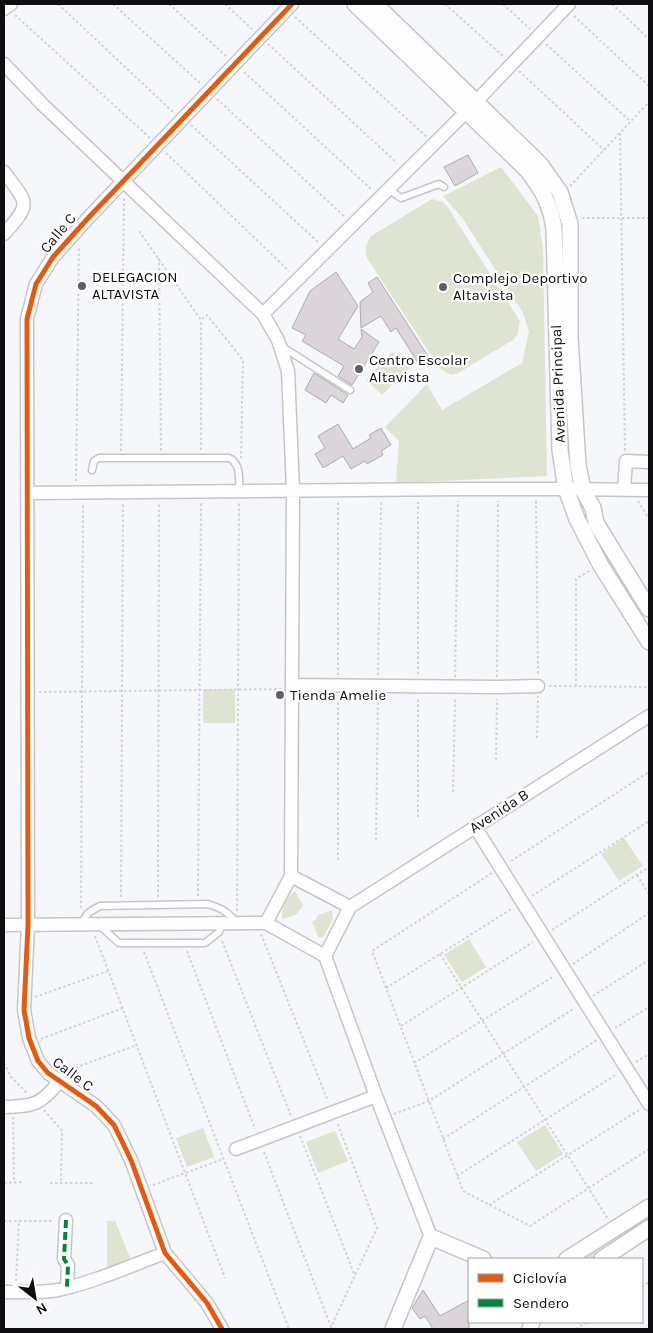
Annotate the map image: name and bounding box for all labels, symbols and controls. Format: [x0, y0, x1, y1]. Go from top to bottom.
street label: Calle C [36, 209, 80, 257]
place label: DELEGACION ALTAVISTA [92, 268, 177, 303]
place label: Complejo Deportivo Altavista [453, 269, 587, 304]
marker: DELEGACION ALTAVISTA [76, 280, 88, 292]
marker: Complejo Deportivo Altavista [437, 281, 449, 293]
street label: Avenida Principal [547, 324, 569, 444]
place label: Centro Escolar Altavista [369, 351, 468, 386]
marker: Centro Escolar Altavista [353, 363, 365, 375]
place label: Tienda Amelie [290, 686, 386, 704]
marker: Tienda Amelie [274, 689, 286, 701]
street label: Avenida B [466, 785, 532, 837]
street label: Calle C [49, 1053, 97, 1095]
legend [468, 1258, 643, 1323]
text: Ciclovía [513, 1269, 567, 1287]
north arrow [10, 1273, 60, 1323]
text: Sendero [513, 1294, 569, 1312]
text: N [33, 1299, 50, 1319]

